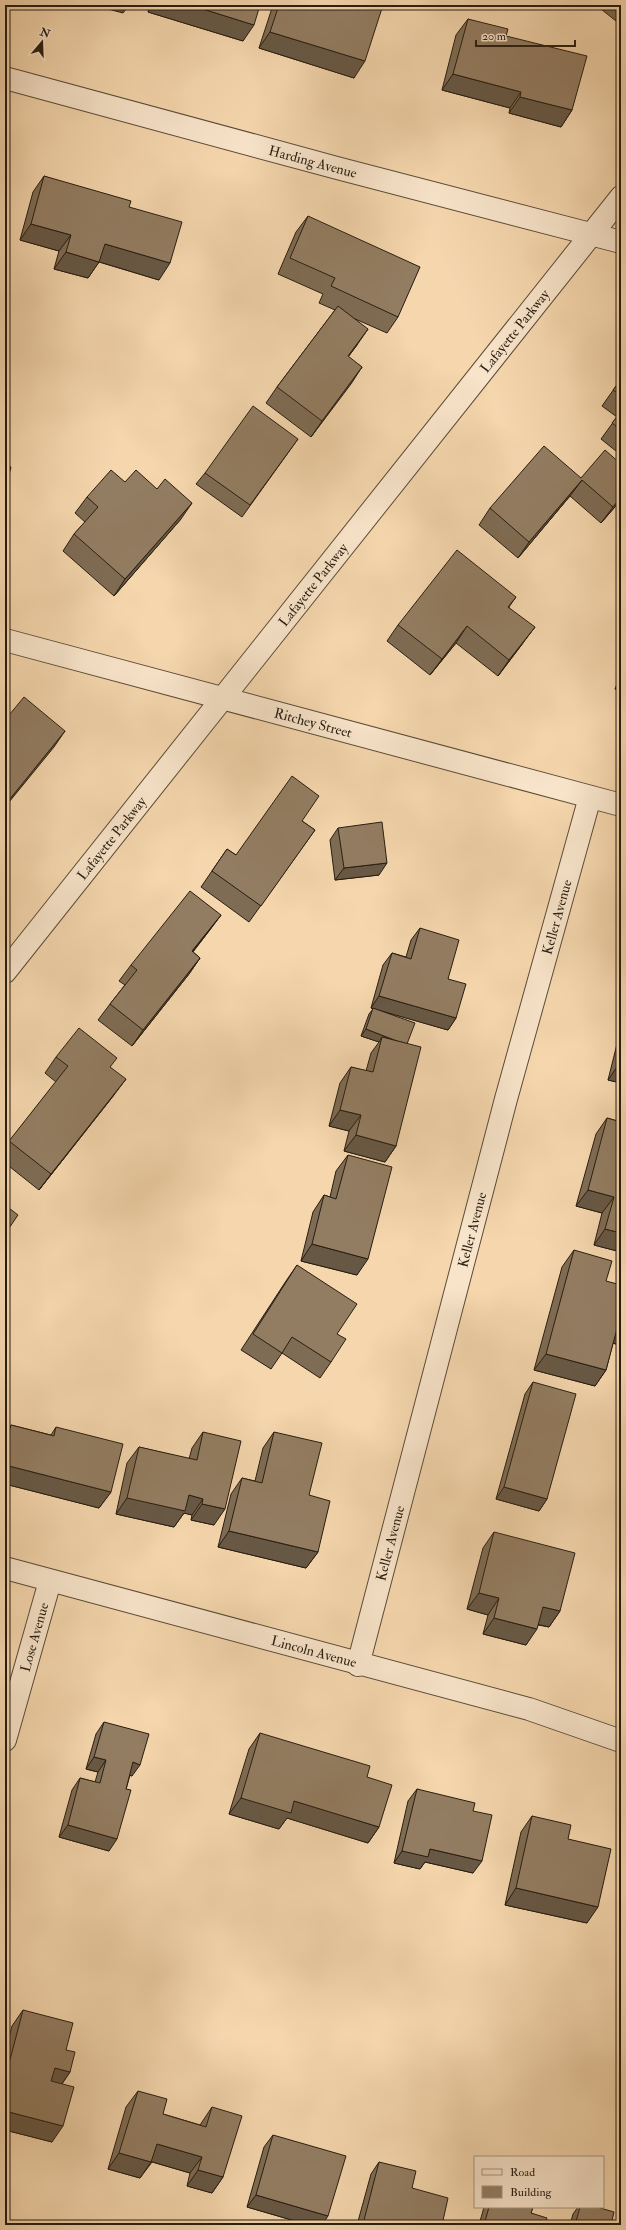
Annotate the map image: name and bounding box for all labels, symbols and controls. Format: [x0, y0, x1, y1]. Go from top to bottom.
north arrow [22, 22, 62, 62]
scale bar [476, 22, 575, 48]
text: N [37, 25, 53, 41]
text: 20 m [482, 29, 507, 44]
street label: Harding Avenue [267, 142, 359, 182]
street label: Lafayette Parkway [477, 285, 555, 376]
street label: Lafayette Parkway [275, 539, 353, 630]
street label: Ritchey Street [272, 704, 354, 742]
street label: Lafayette Parkway [74, 793, 151, 884]
street label: Keller Avenue [539, 877, 576, 957]
street label: Keller Avenue [454, 1190, 490, 1269]
street label: Keller Avenue [372, 1504, 408, 1583]
street label: Lose Avenue [17, 1600, 53, 1674]
street label: Lincoln Avenue [269, 1632, 359, 1671]
legend [474, 2156, 604, 2208]
text: Road [510, 2165, 535, 2180]
text: Building [510, 2185, 553, 2200]

